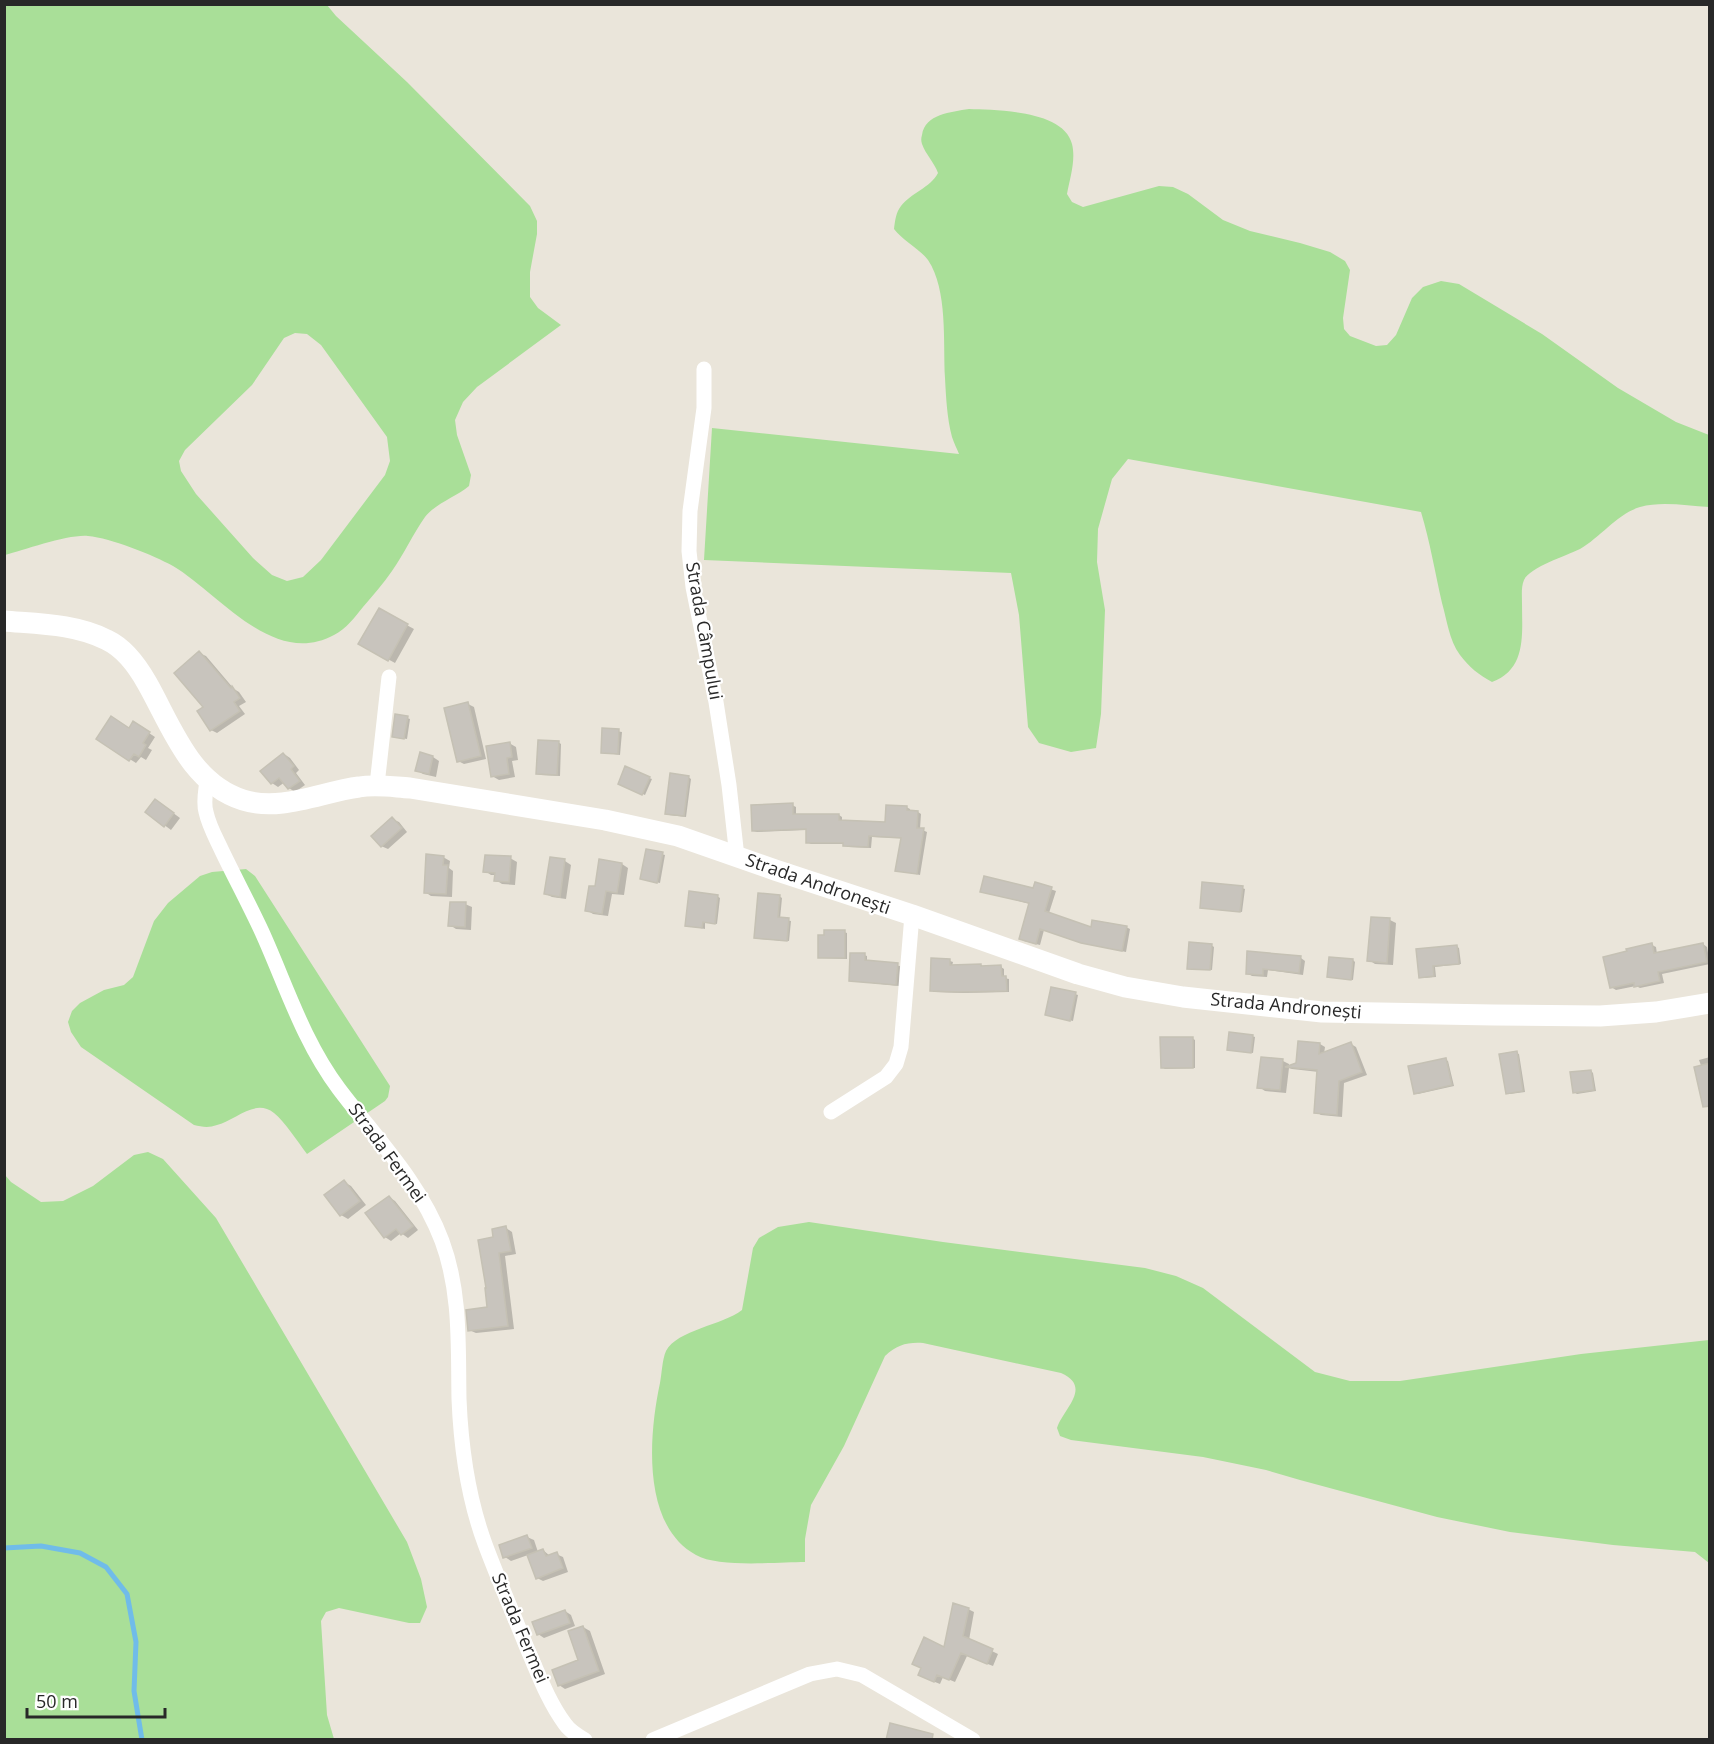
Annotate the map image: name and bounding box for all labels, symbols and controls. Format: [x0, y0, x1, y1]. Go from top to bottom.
street label: Strada Câmpului [681, 560, 729, 702]
street label: Strada Andronești [743, 847, 894, 919]
street label: Strada Andronești [1210, 986, 1363, 1024]
street label: Strada Fermei [344, 1098, 432, 1207]
street label: Strada Fermei [487, 1569, 555, 1686]
scale bar [27, 1681, 165, 1719]
text: 50 m [36, 1689, 78, 1713]

